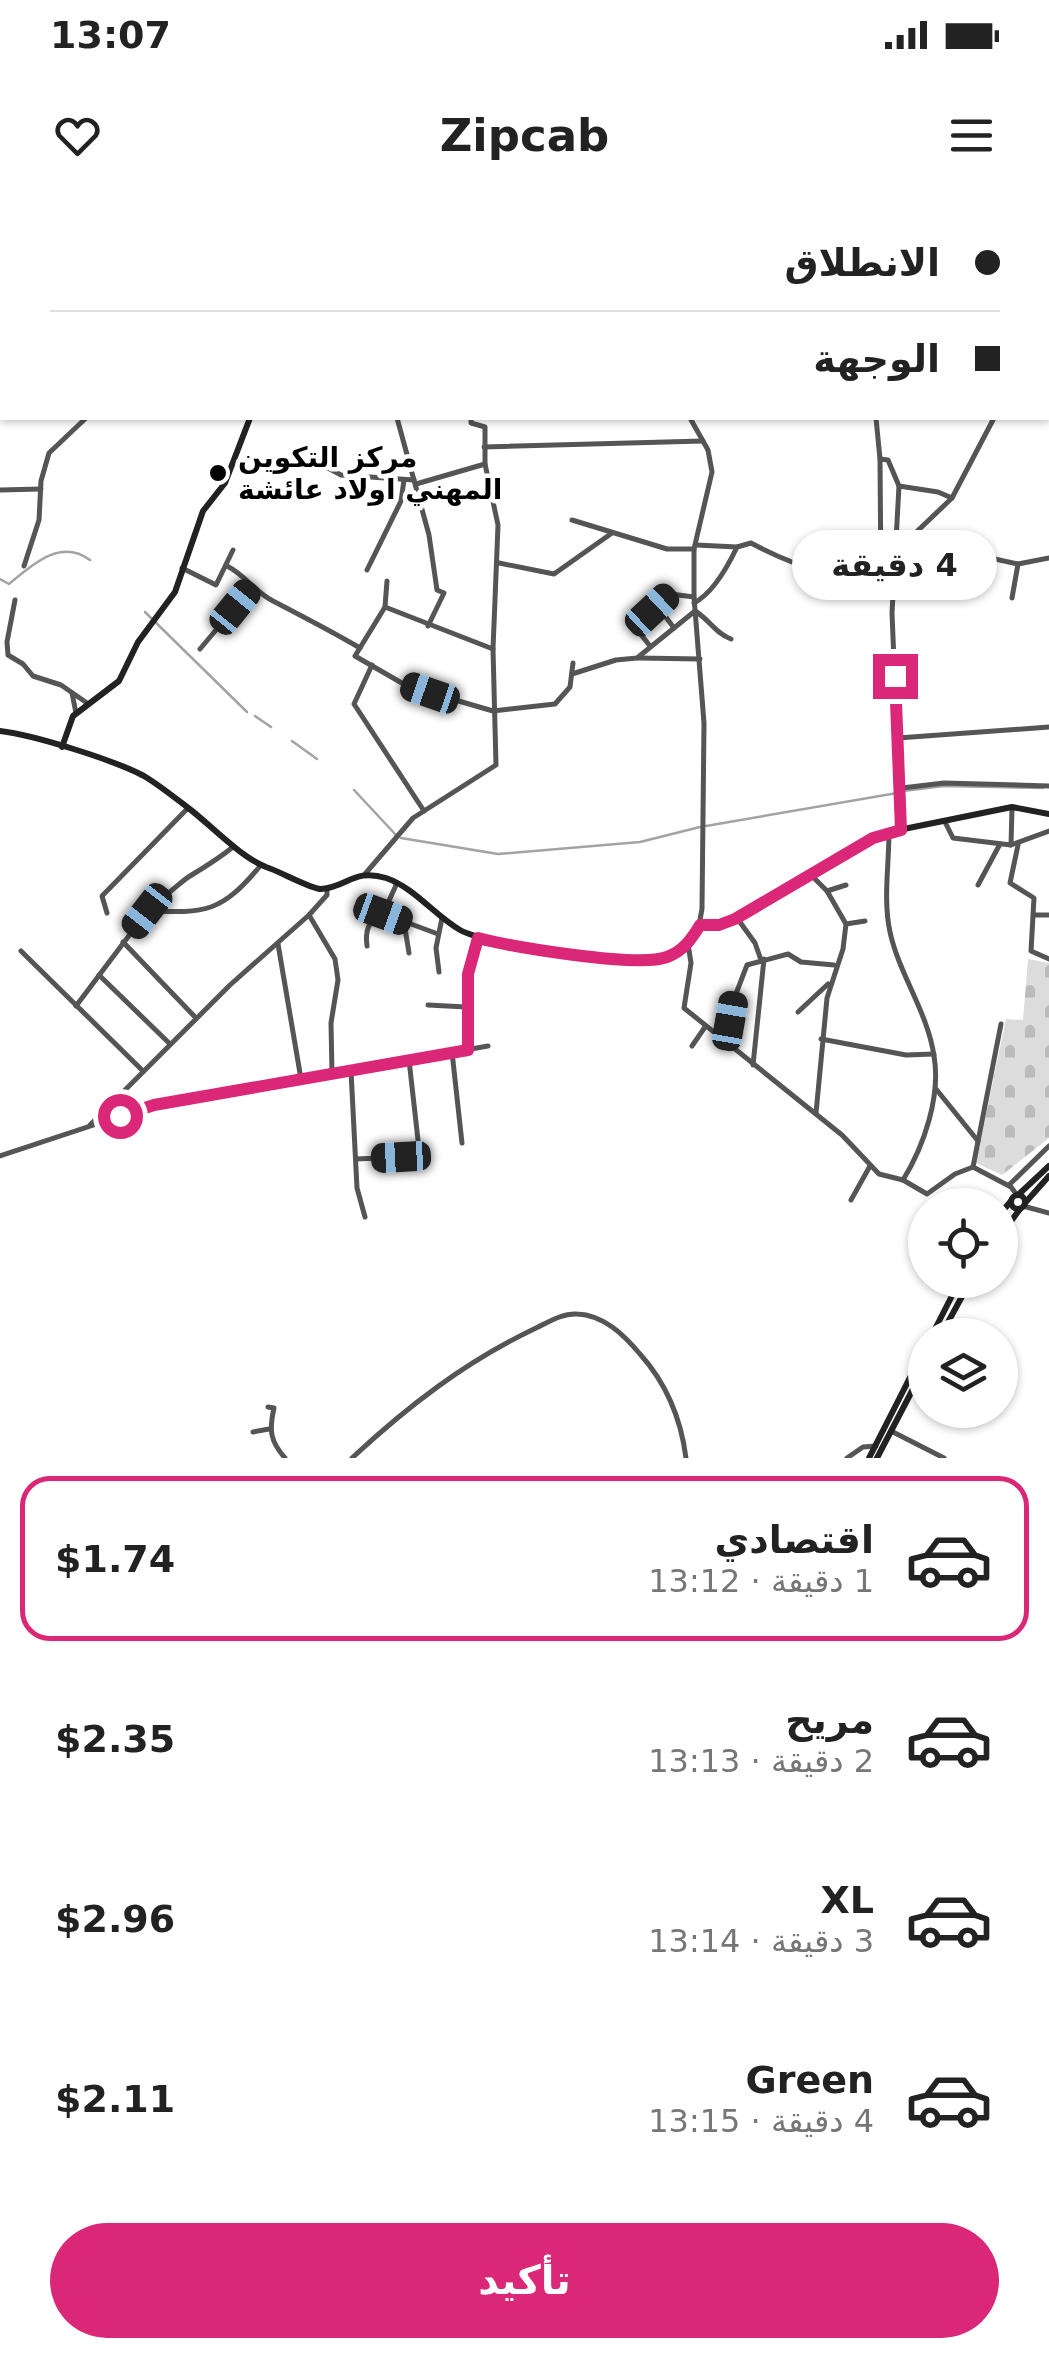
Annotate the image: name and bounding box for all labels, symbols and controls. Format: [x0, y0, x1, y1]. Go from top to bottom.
text: 13:07 [50, 13, 171, 57]
icon: heart [50, 108, 105, 163]
icon: menu [944, 108, 999, 163]
text: Zipcab [440, 109, 609, 162]
text: الانطلاق [785, 241, 940, 285]
text: الوجهة [813, 337, 940, 381]
place label: مركز التكوين المهني اولاد عائشة [238, 441, 502, 506]
marker: مركز التكوين المهني اولاد عائشة [207, 462, 229, 484]
callout: 4 دقيقة [792, 531, 998, 601]
text: 4 دقيقة [831, 546, 958, 584]
car [204, 574, 266, 640]
car [620, 579, 684, 641]
route end [873, 654, 918, 699]
car [397, 669, 463, 717]
car [117, 878, 177, 944]
car [350, 890, 416, 938]
car [710, 989, 750, 1053]
route start [98, 1094, 143, 1139]
car [370, 1140, 432, 1174]
map controls [908, 1188, 1018, 1428]
button: locate [908, 1188, 1018, 1298]
button: layers [908, 1318, 1018, 1428]
icon: car [904, 1514, 994, 1604]
text: اقتصادي [715, 1518, 874, 1562]
text: $1.74 [55, 1537, 175, 1581]
text: 1 دقيقة · 13:12 [648, 1562, 874, 1600]
icon: car [904, 1694, 994, 1784]
text: مريح [785, 1698, 874, 1742]
text: $2.35 [55, 1717, 175, 1761]
text: 2 دقيقة · 13:13 [648, 1742, 874, 1780]
icon: car [904, 1874, 994, 1964]
text: XL [820, 1878, 874, 1922]
text: $2.96 [55, 1897, 175, 1941]
text: 3 دقيقة · 13:14 [648, 1922, 874, 1960]
icon: car [904, 2054, 994, 2144]
text: Green [745, 2058, 874, 2102]
text: $2.11 [55, 2077, 175, 2121]
text: 4 دقيقة · 13:15 [648, 2102, 874, 2140]
button: تأكيد [50, 2223, 999, 2338]

